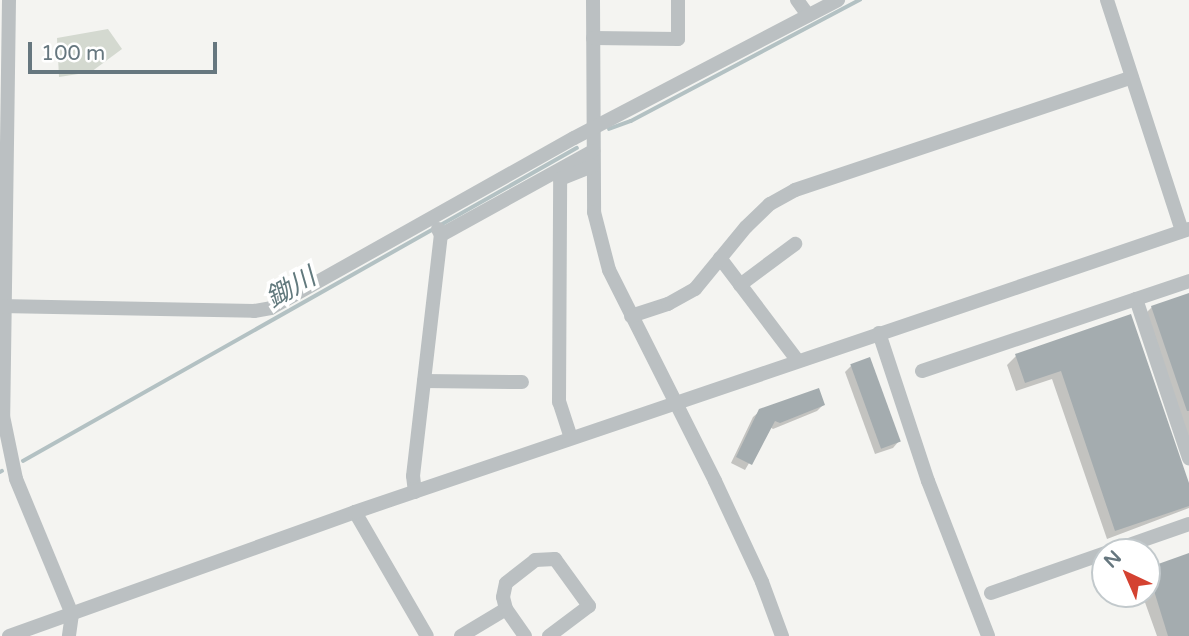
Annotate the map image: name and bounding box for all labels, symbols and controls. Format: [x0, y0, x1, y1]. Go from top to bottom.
scale bar [32, 28, 220, 72]
text: 100 m [41, 41, 105, 66]
water label: 鋤川 [261, 261, 321, 315]
north arrow [1091, 538, 1161, 608]
text: N [1100, 546, 1126, 573]

